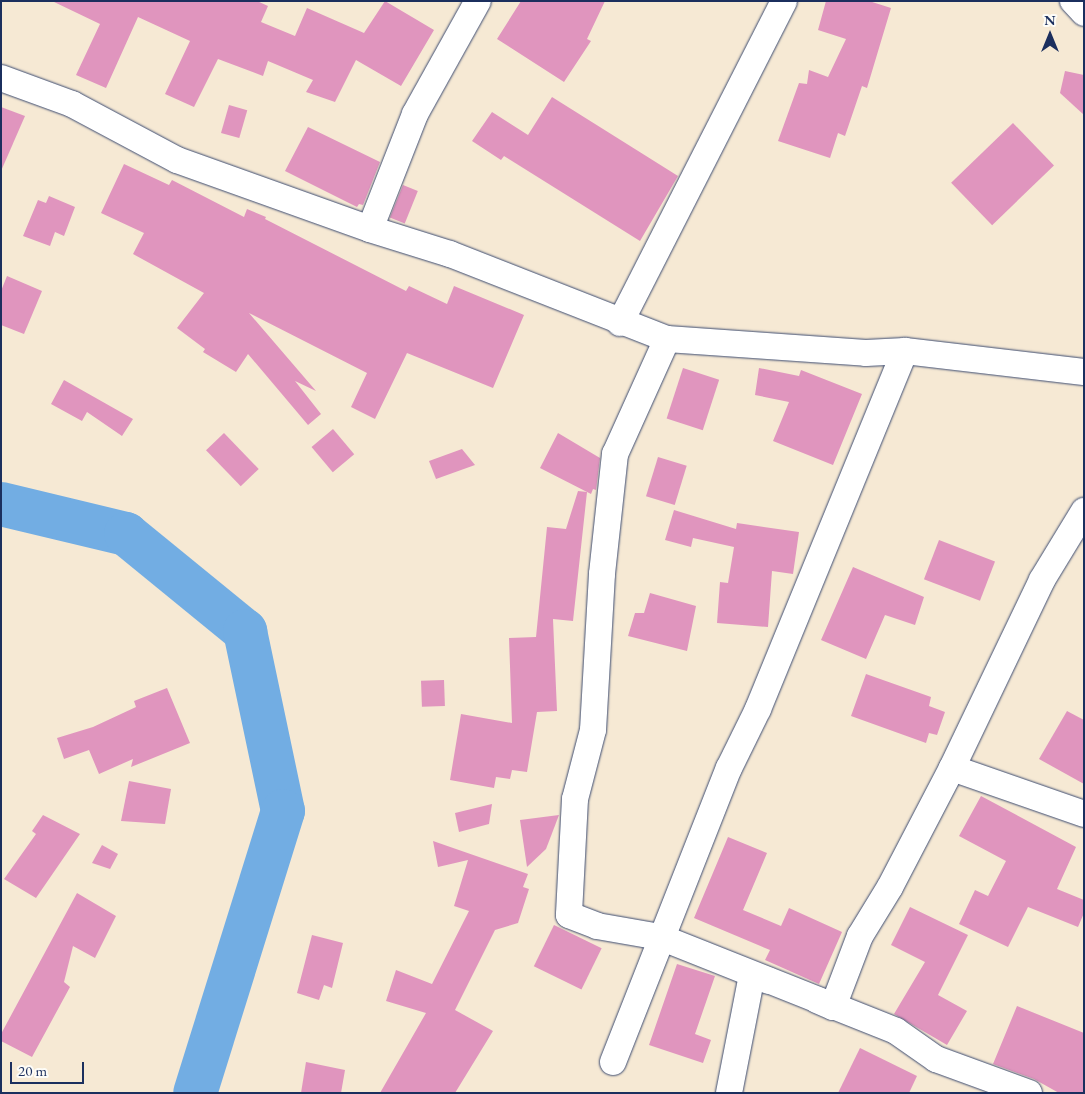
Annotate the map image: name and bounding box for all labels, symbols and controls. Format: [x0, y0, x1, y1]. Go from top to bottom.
north arrow [1025, 10, 1075, 60]
text: N [1044, 11, 1056, 29]
scale bar [12, 1052, 86, 1084]
text: 20 m [18, 1061, 47, 1080]

